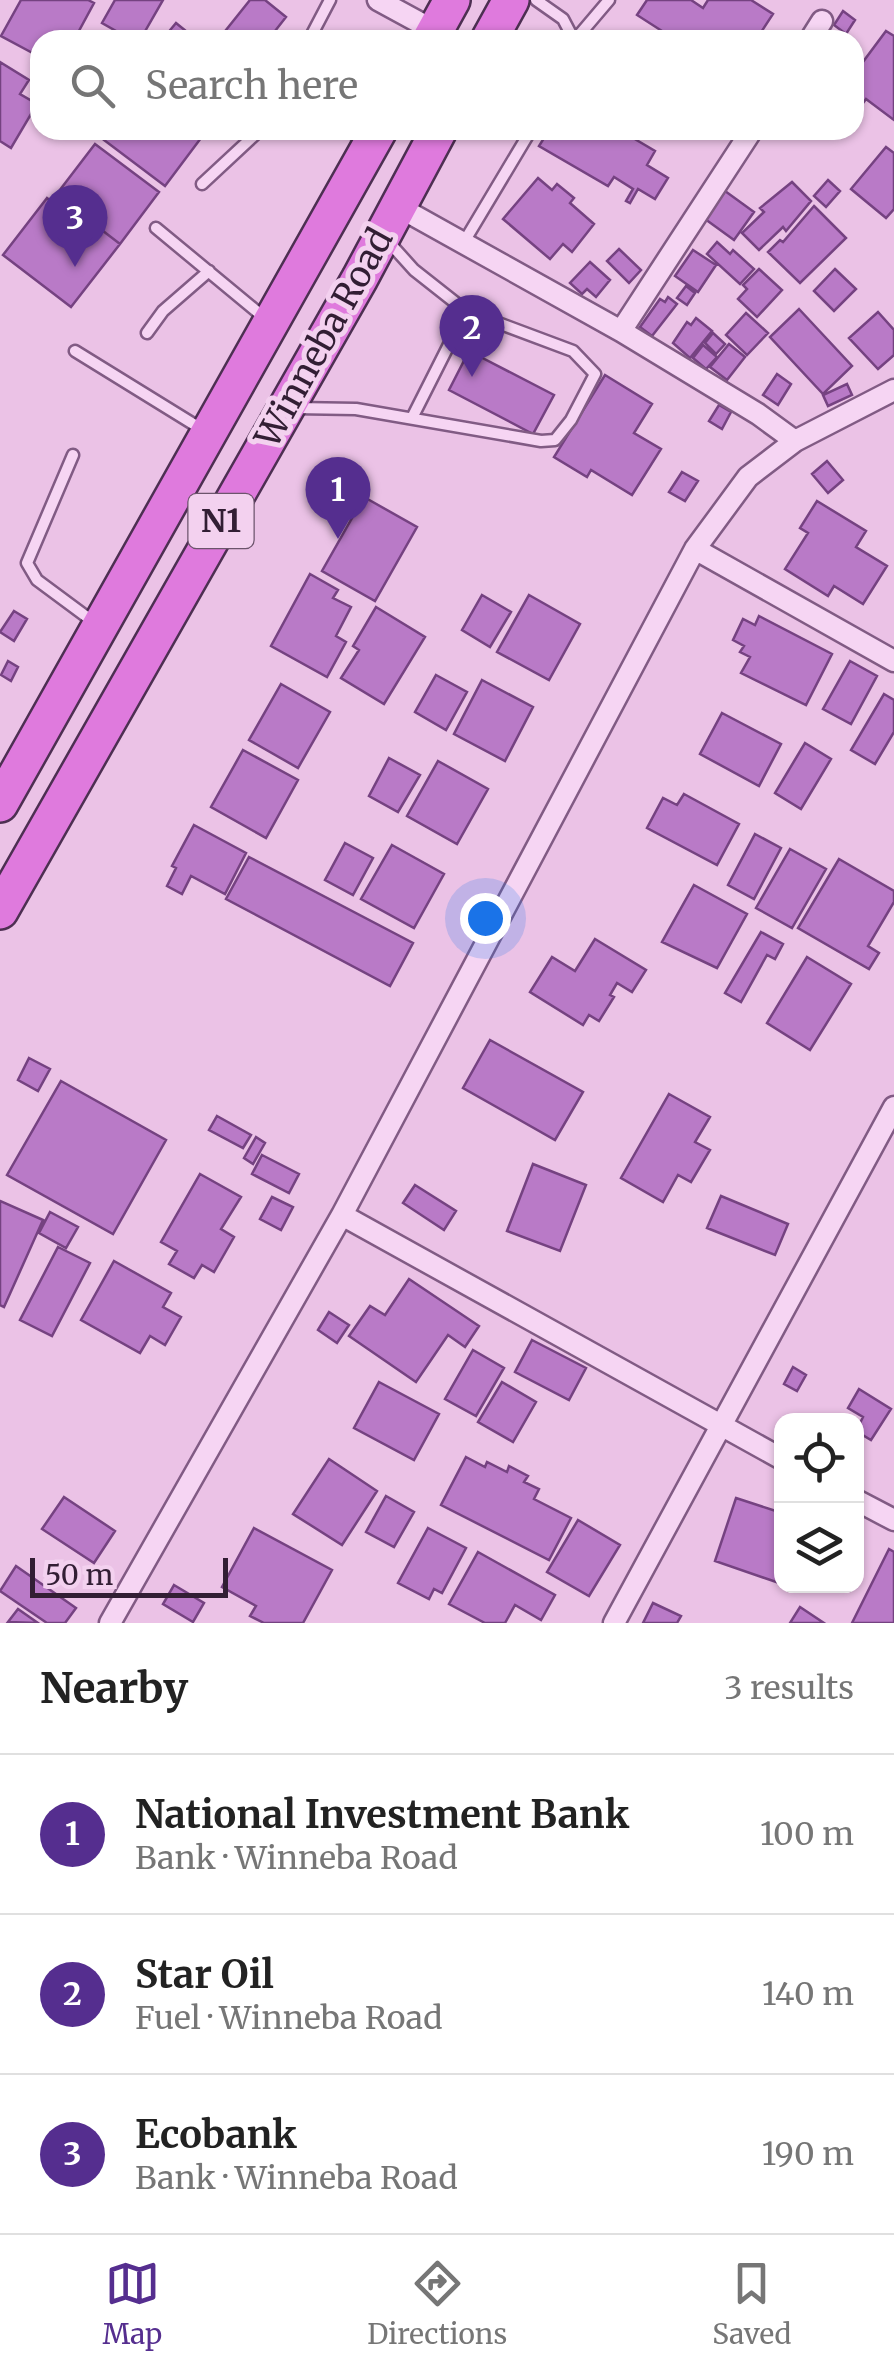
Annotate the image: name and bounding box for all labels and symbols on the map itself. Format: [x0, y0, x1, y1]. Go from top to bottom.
pin: 3 [42, 184, 108, 267]
street label: Winneba Road [245, 221, 402, 456]
pin: 2 [440, 294, 504, 377]
pin: 1 [306, 456, 370, 539]
road number: N1 [188, 494, 254, 548]
your location [460, 893, 511, 944]
scale bar [30, 1553, 228, 1598]

